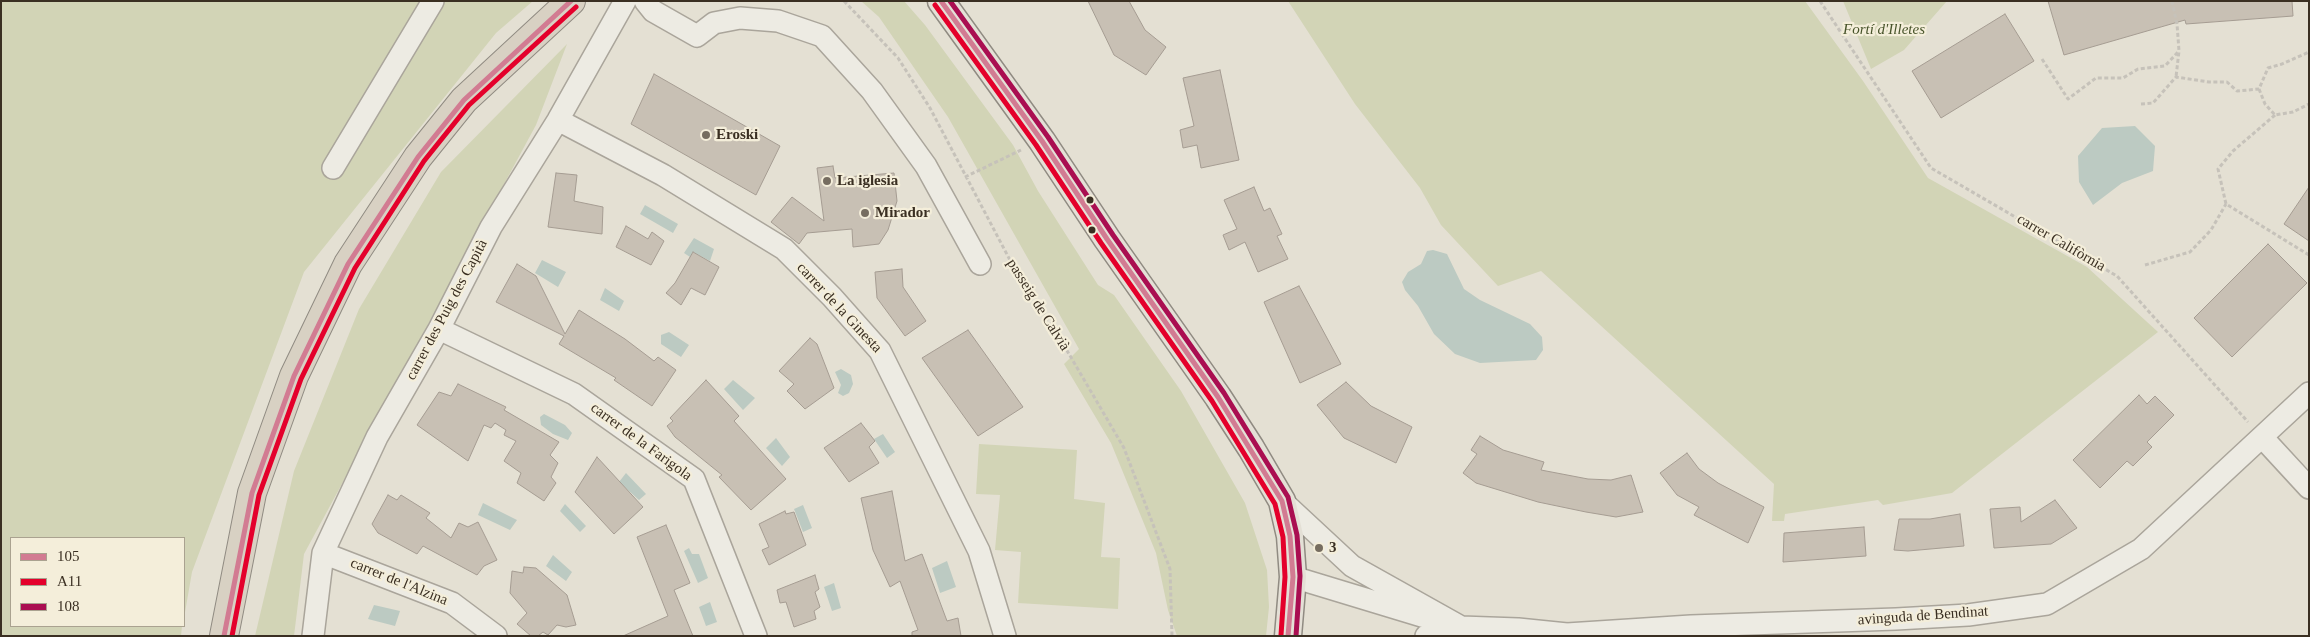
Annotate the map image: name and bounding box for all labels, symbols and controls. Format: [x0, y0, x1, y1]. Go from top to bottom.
park label: Fortí d'Illetes [1843, 21, 1925, 39]
place label: Eroski [716, 126, 758, 144]
marker: Eroski [700, 129, 712, 141]
place label: La iglesia [837, 172, 898, 190]
marker: La iglesia [821, 175, 833, 187]
unlabelled marker [1085, 195, 1095, 205]
place label: Mirador [875, 204, 930, 222]
marker: Mirador [859, 207, 871, 219]
street label: carrer Califòrnia [2013, 210, 2109, 276]
unlabelled marker [1087, 225, 1097, 235]
street label: carrer des Puig des Capità [402, 237, 492, 383]
street label: passeig de Calvià [1003, 256, 1073, 354]
street label: carrer de la Ginesta [793, 259, 885, 357]
street label: carrer de la Farigola [587, 399, 695, 485]
legend [10, 537, 185, 627]
place label: 3 [1329, 539, 1336, 557]
marker: 3 [1313, 542, 1325, 554]
text: 105 [57, 548, 80, 564]
street label: carrer de l'Alzina [348, 554, 450, 610]
text: A11 [57, 573, 82, 589]
text: 108 [57, 598, 80, 614]
street label: avinguda de Bendinat [1857, 602, 1989, 630]

